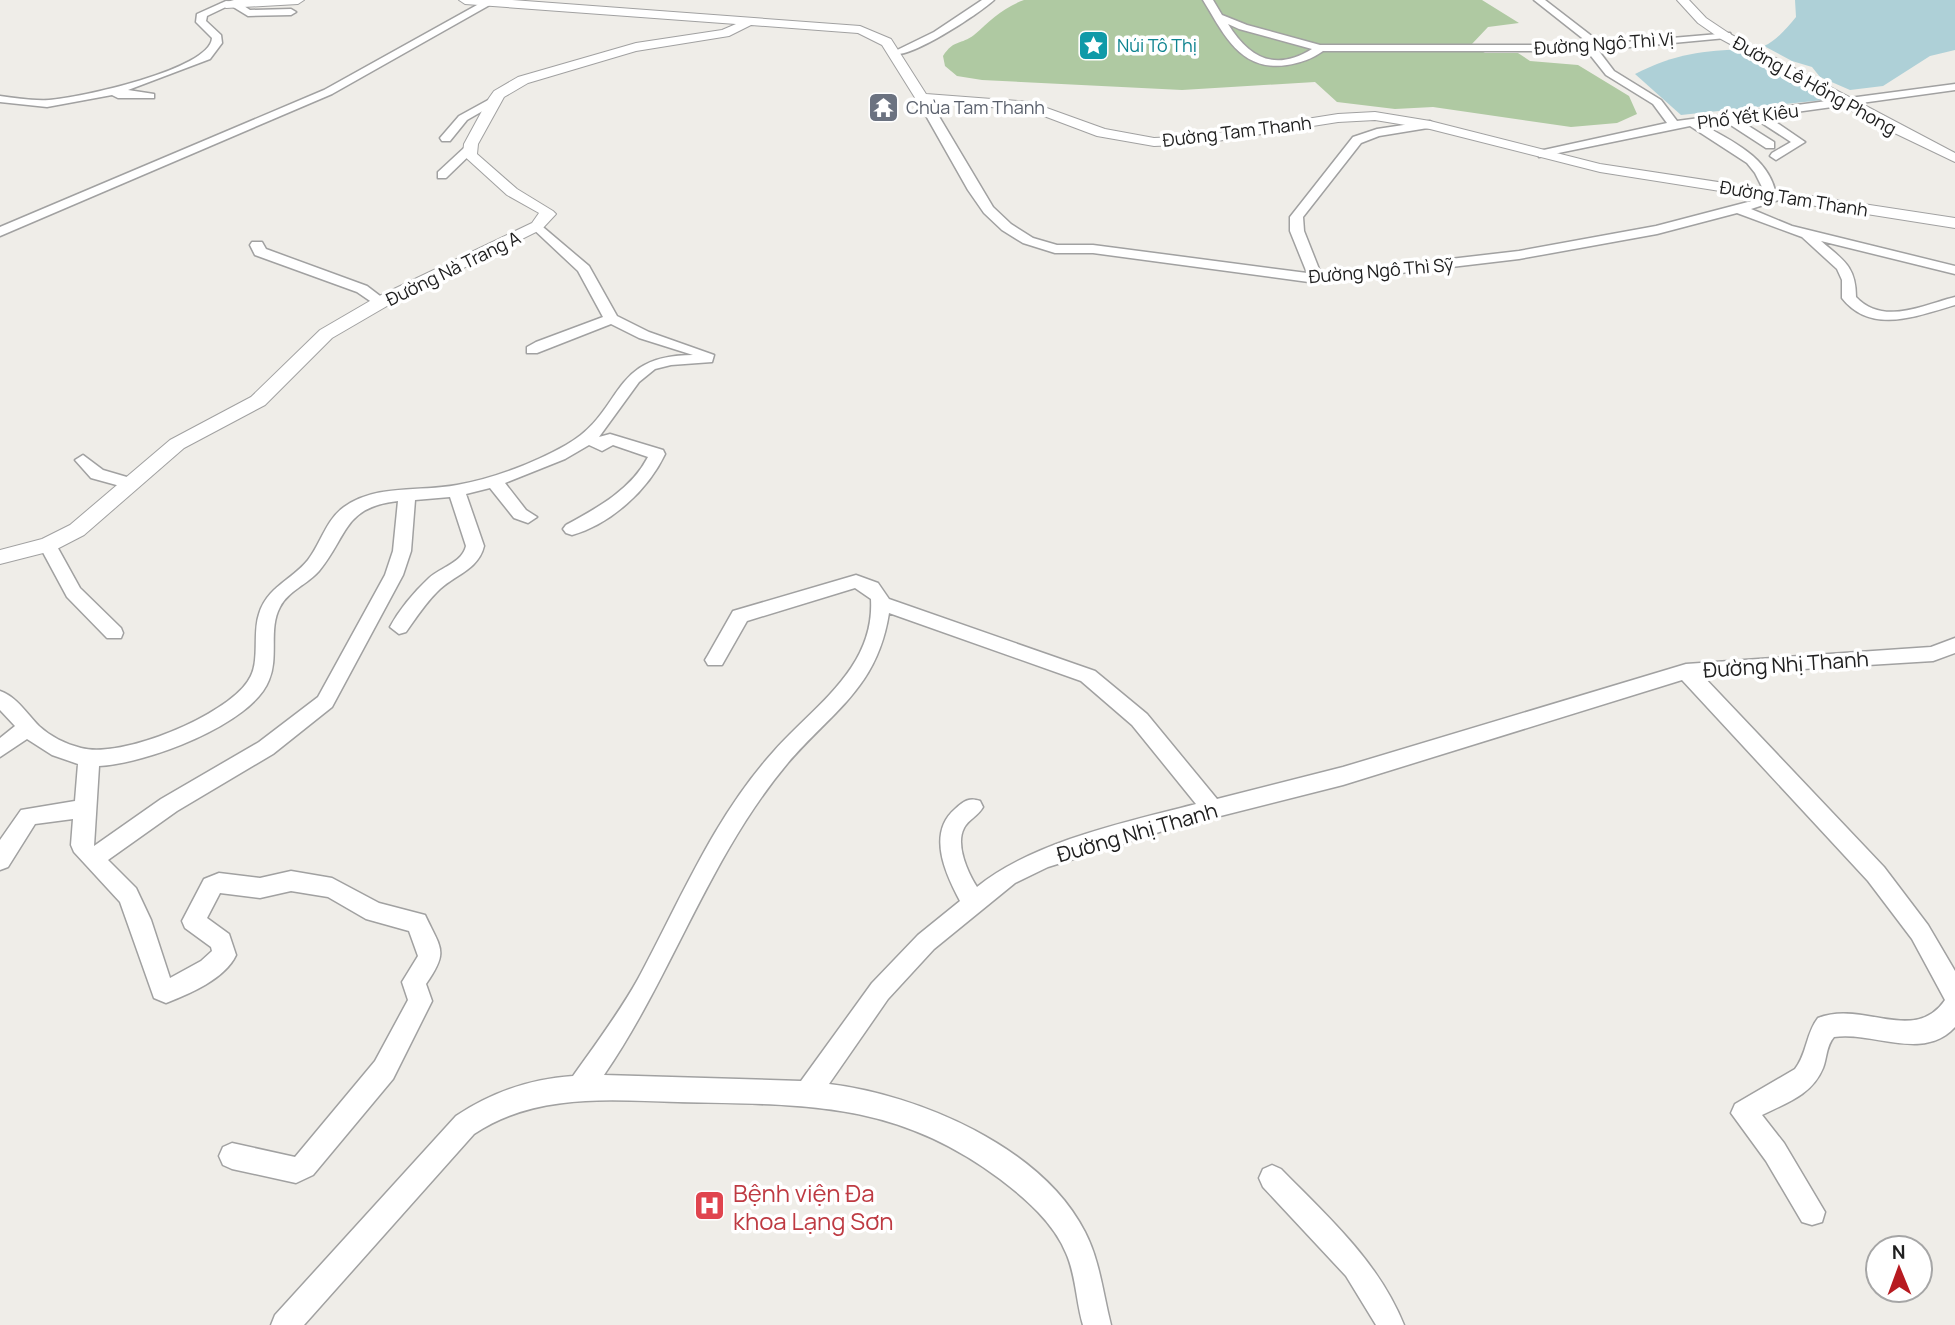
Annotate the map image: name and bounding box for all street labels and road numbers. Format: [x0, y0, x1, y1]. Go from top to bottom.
street label: Đường Ngô Thì Vị [1533, 26, 1675, 60]
street label: Đường Lê Hồng Phong [1729, 30, 1901, 140]
street label: Phố Yết Kiêu [1696, 98, 1800, 134]
street label: Đường Tam Thanh [1161, 110, 1313, 152]
street label: Đường Tam Thanh [1718, 174, 1870, 222]
street label: Đường Nà Trang A [382, 225, 525, 311]
street label: Đường Ngô Thì Sỹ [1308, 252, 1455, 288]
street label: Đường Nhị Thanh [1702, 644, 1870, 684]
street label: Đường Nhị Thanh [1053, 796, 1221, 868]

